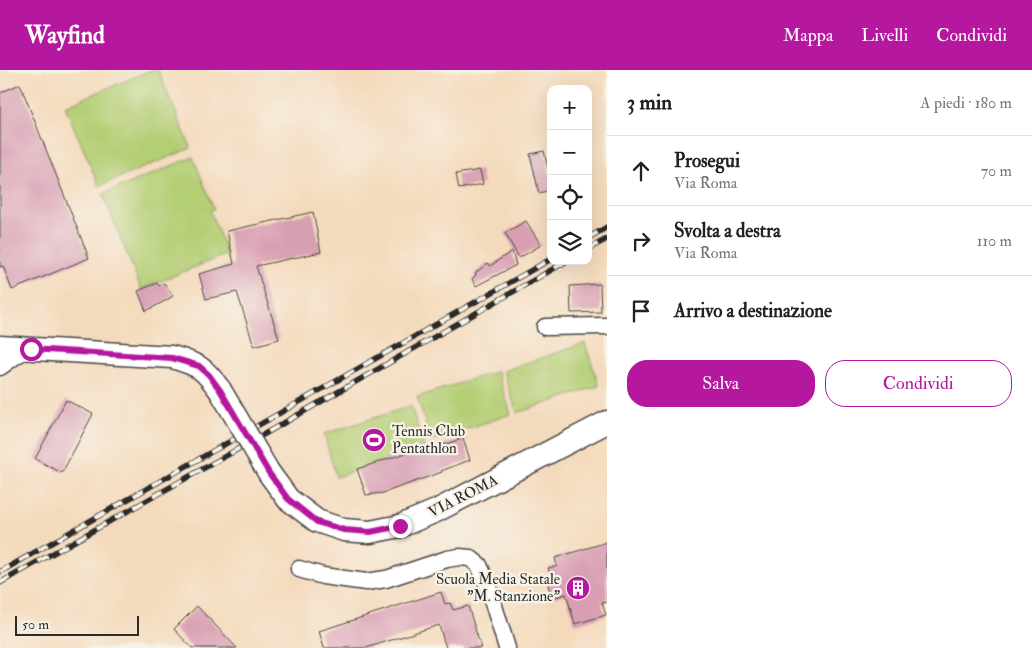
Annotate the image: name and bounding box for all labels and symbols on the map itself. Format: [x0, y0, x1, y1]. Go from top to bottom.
route start [20, 338, 43, 361]
place label: Tennis Club Pentathlon [392, 422, 465, 458]
sports icon: Tennis Club Pentathlon [361, 427, 387, 453]
street label: VIA ROMA [425, 471, 502, 522]
route end [389, 515, 412, 538]
place label: Scuola Media Statale "M. Stanzione" [436, 570, 560, 606]
building icon: Scuola Media Statale "M. Stanzione" [565, 575, 591, 601]
scale bar [15, 613, 139, 636]

